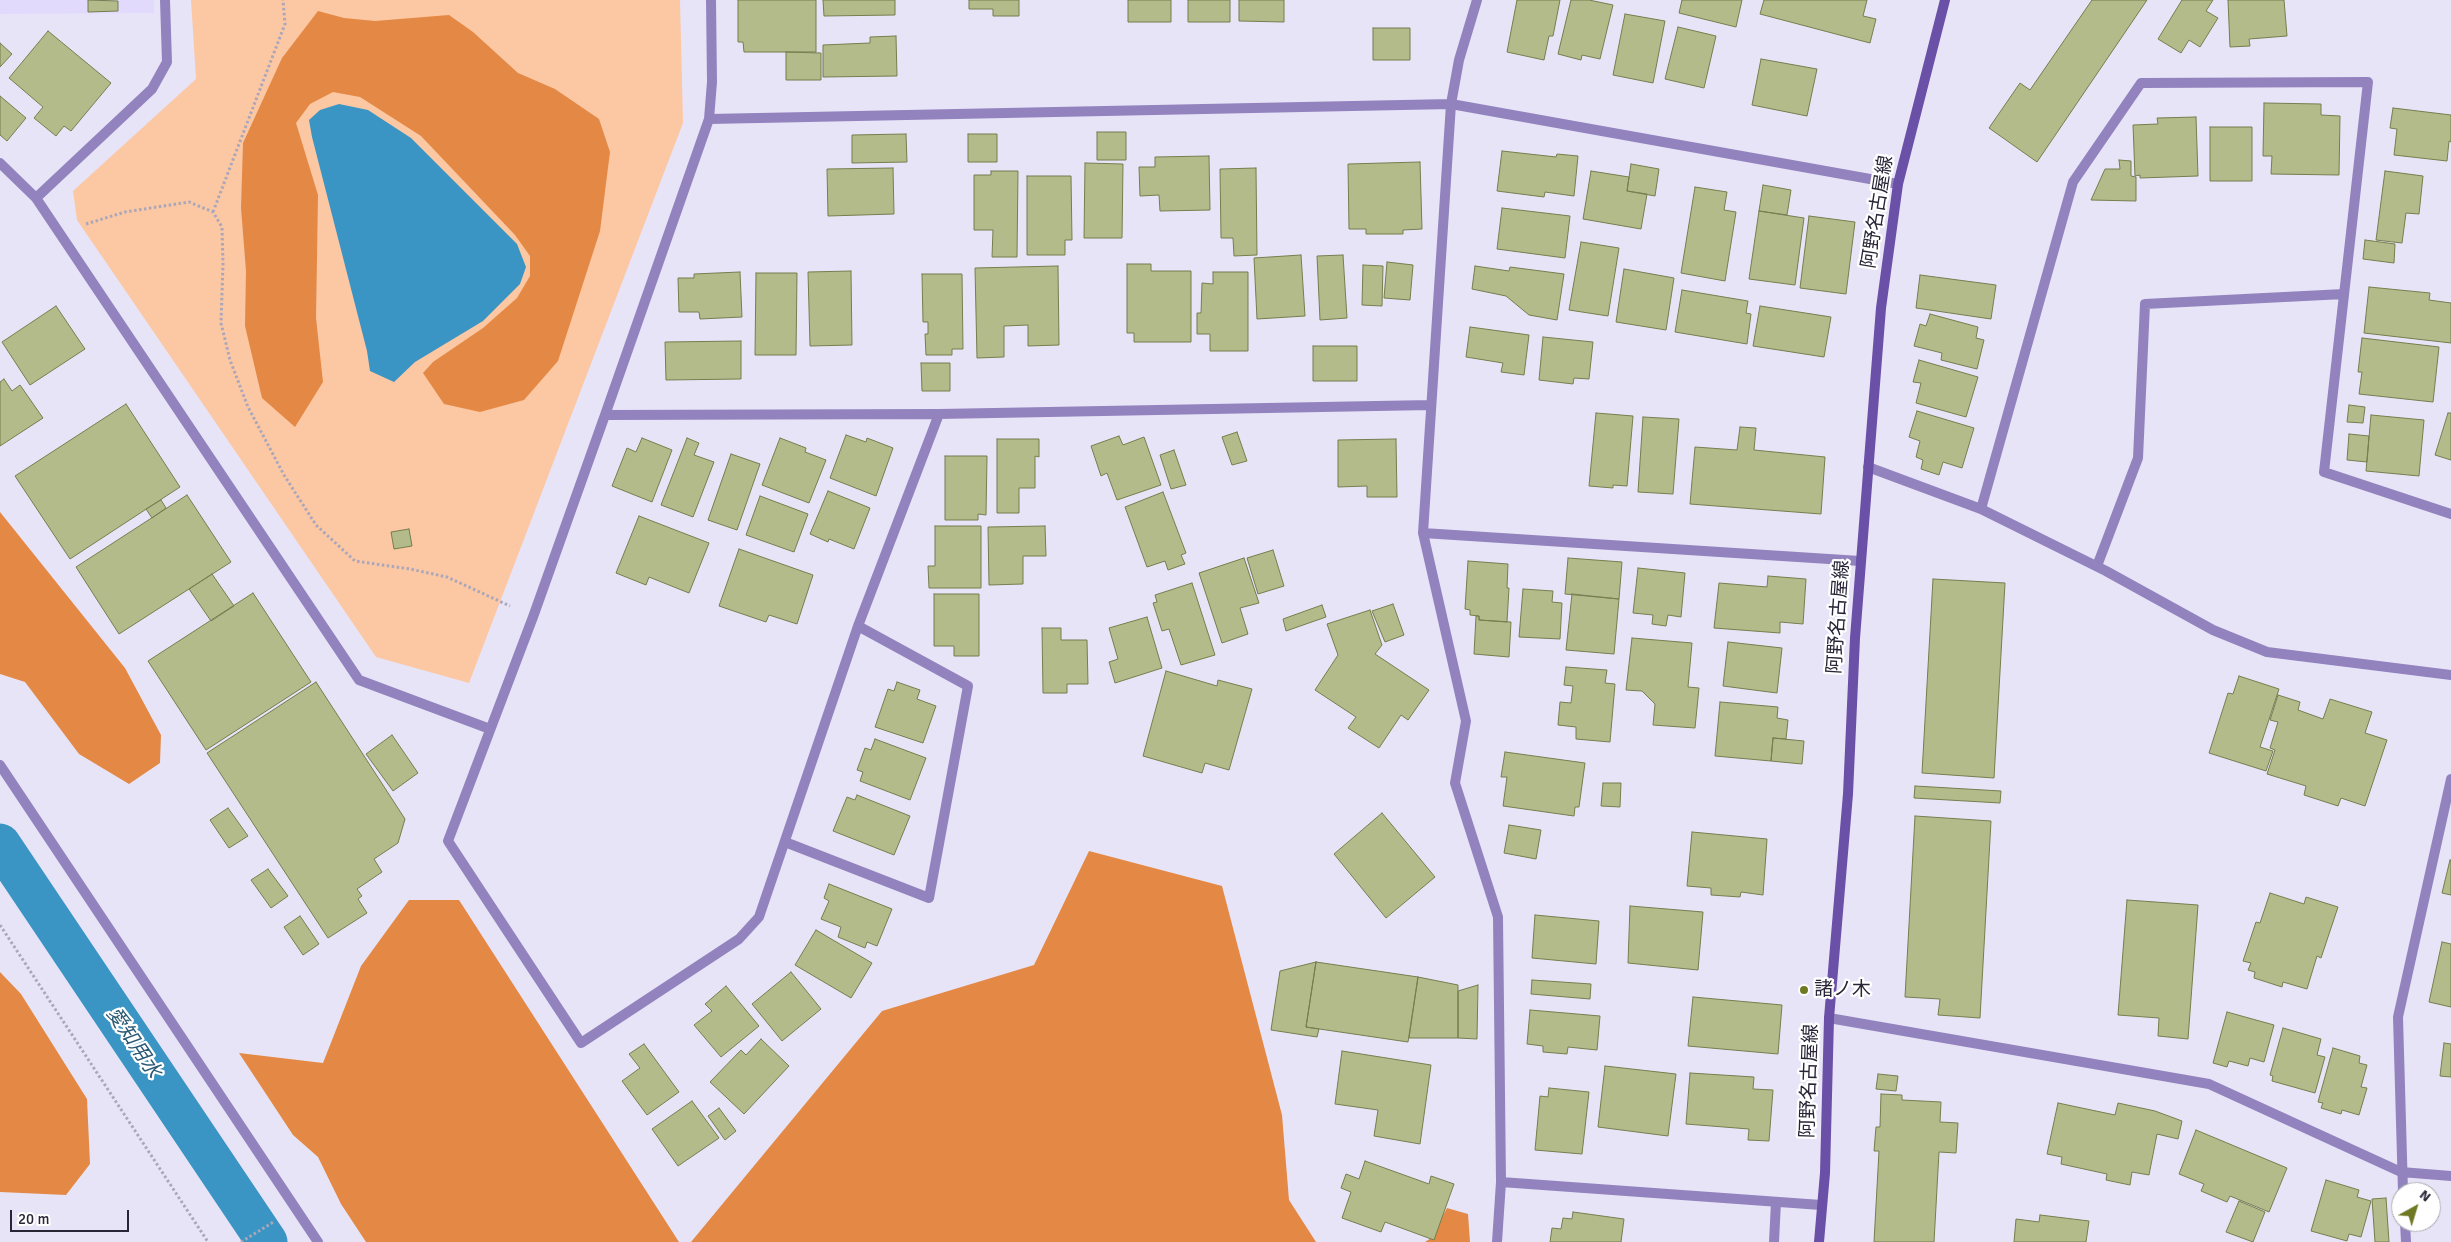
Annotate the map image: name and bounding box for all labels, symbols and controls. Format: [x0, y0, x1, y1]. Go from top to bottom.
street label: 阿野名古屋線 [1858, 154, 1898, 270]
street label: 阿野名古屋線 [1824, 559, 1854, 675]
place label: 諸ノ木 [1814, 979, 1871, 1001]
marker: 諸ノ木 [1798, 984, 1810, 996]
water label: 愛知用水 [101, 1003, 165, 1083]
street label: 阿野名古屋線 [1797, 1024, 1823, 1138]
north arrow [2391, 1182, 2441, 1232]
text: N [2416, 1186, 2434, 1205]
scale bar [12, 1200, 131, 1232]
text: 20 m [18, 1210, 49, 1228]

